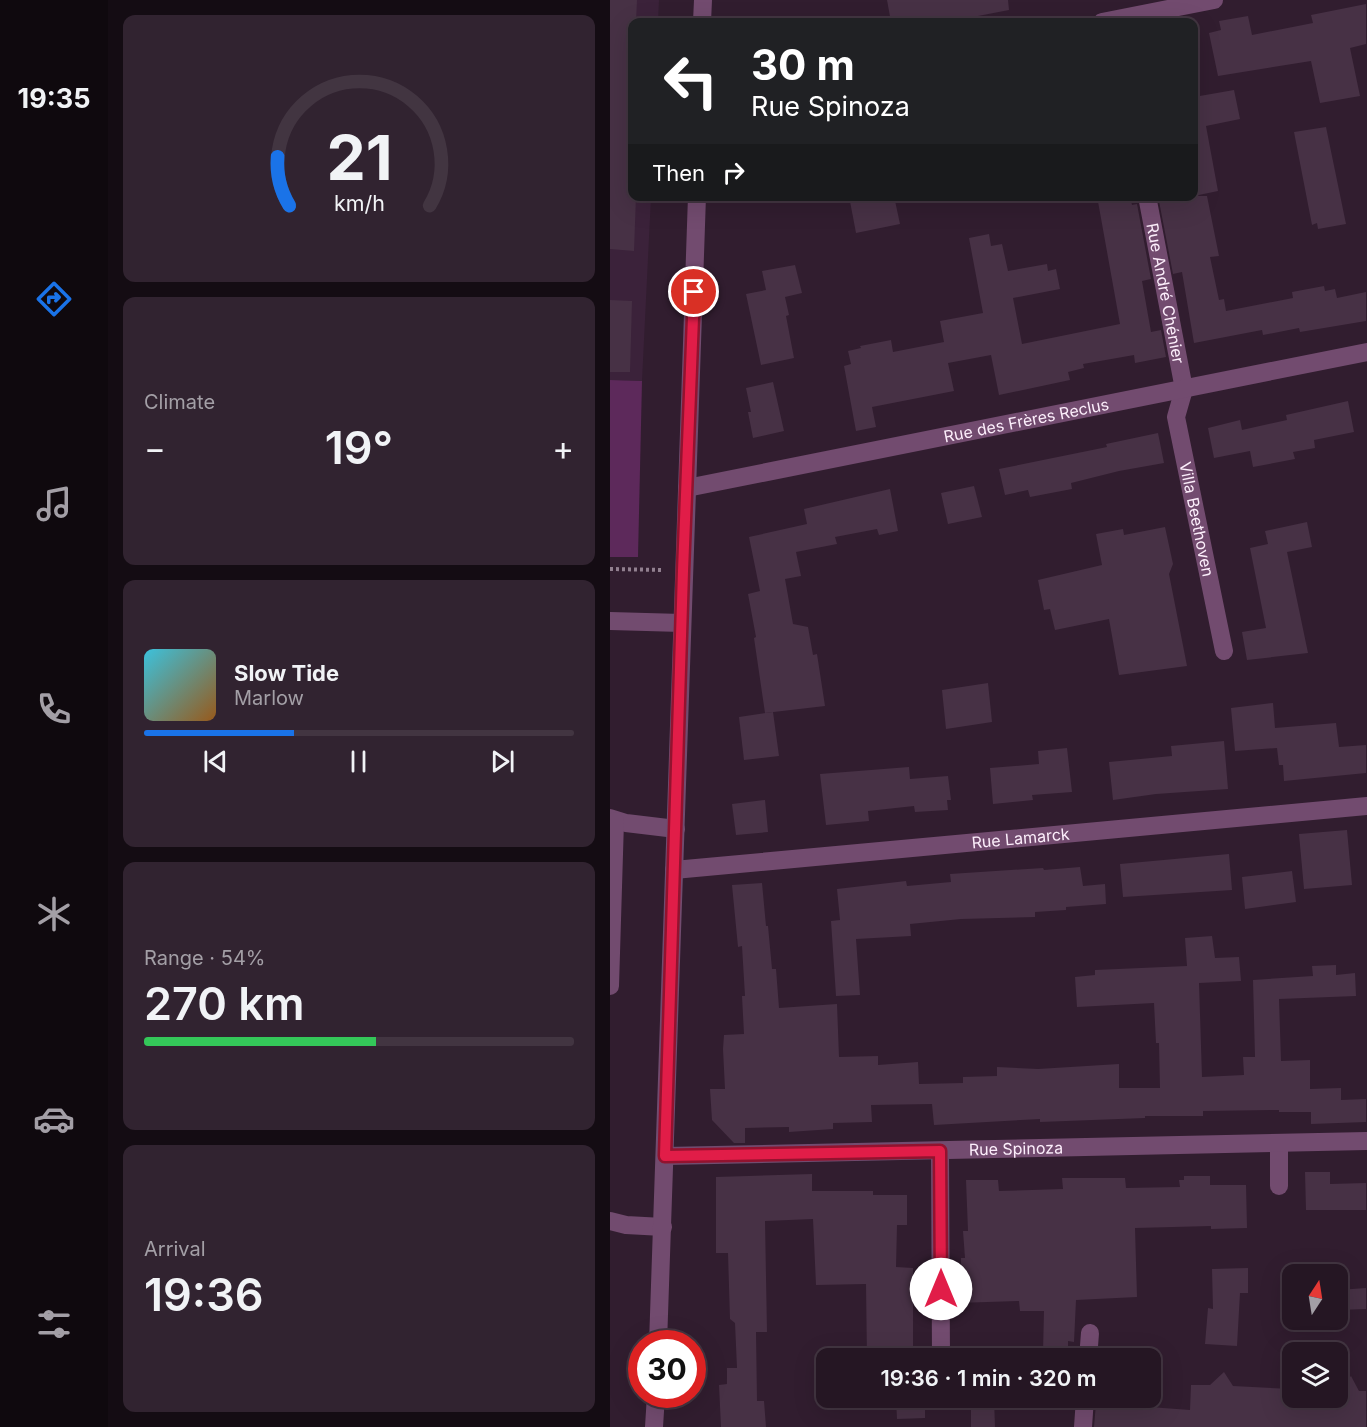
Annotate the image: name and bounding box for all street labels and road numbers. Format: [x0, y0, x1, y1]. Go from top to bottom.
street label: Rue André Chénier [1142, 221, 1189, 365]
street label: Rue des Frères Reclus [942, 394, 1111, 446]
street label: Villa Beethoven [1175, 460, 1218, 578]
street label: Rue Lamarck [971, 823, 1071, 852]
street label: Rue Spinoza [969, 1137, 1063, 1160]

